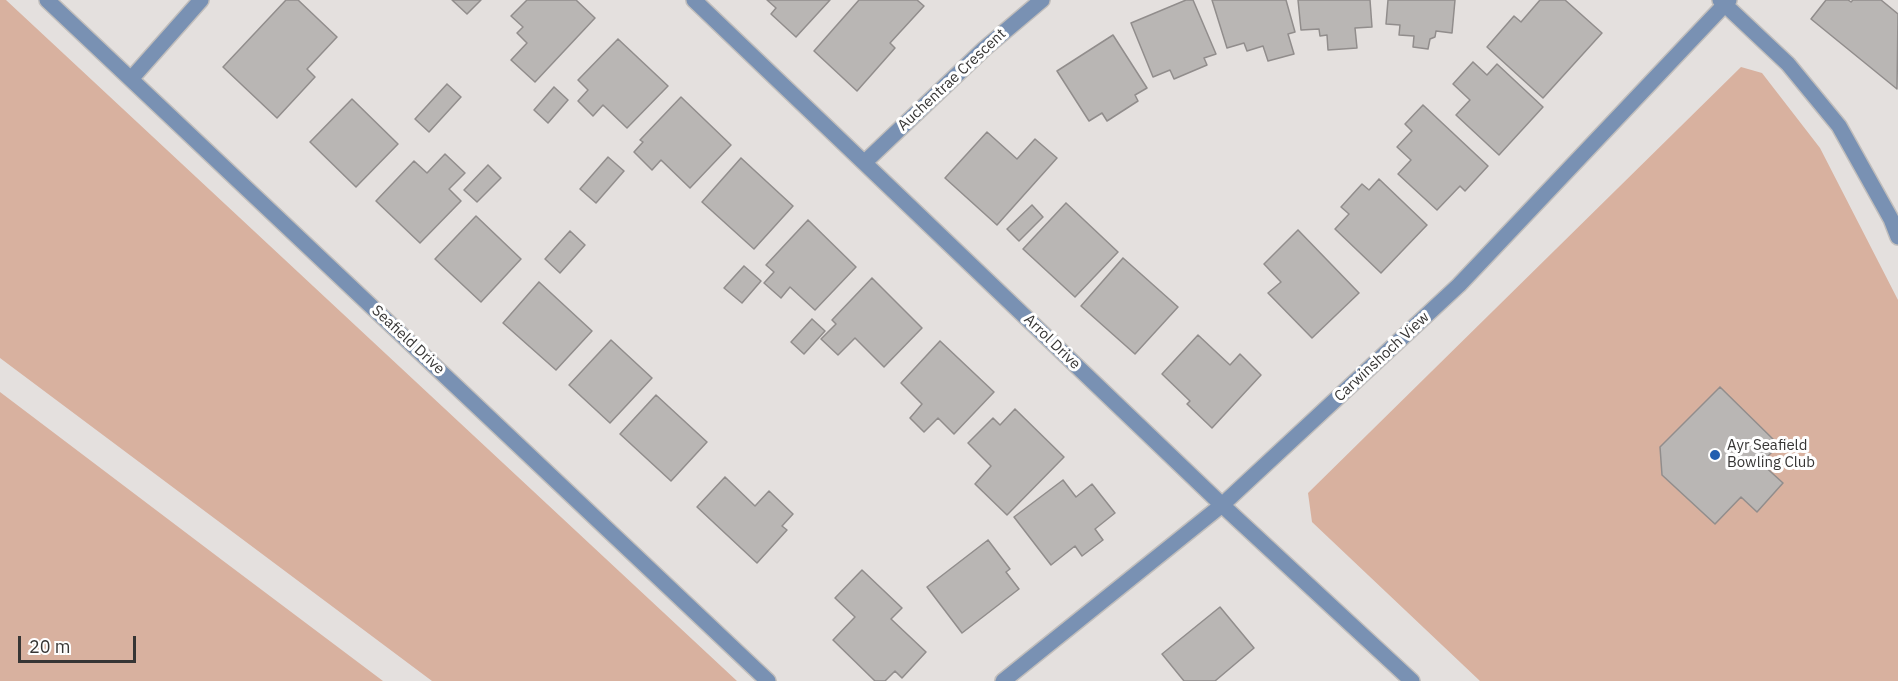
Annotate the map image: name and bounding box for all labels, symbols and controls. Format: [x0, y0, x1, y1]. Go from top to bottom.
street label: Auchentrae Crescent [894, 25, 1010, 135]
street label: Seafield Drive [368, 302, 448, 378]
street label: Carwinshoch View [1331, 308, 1433, 406]
street label: Arrol Drive [1020, 311, 1084, 373]
place label: Ayr Seafield Bowling Club [1727, 437, 1815, 472]
marker: Ayr Seafield Bowling Club [1708, 448, 1722, 462]
scale bar [21, 624, 140, 662]
text: 20 m [29, 635, 71, 658]

